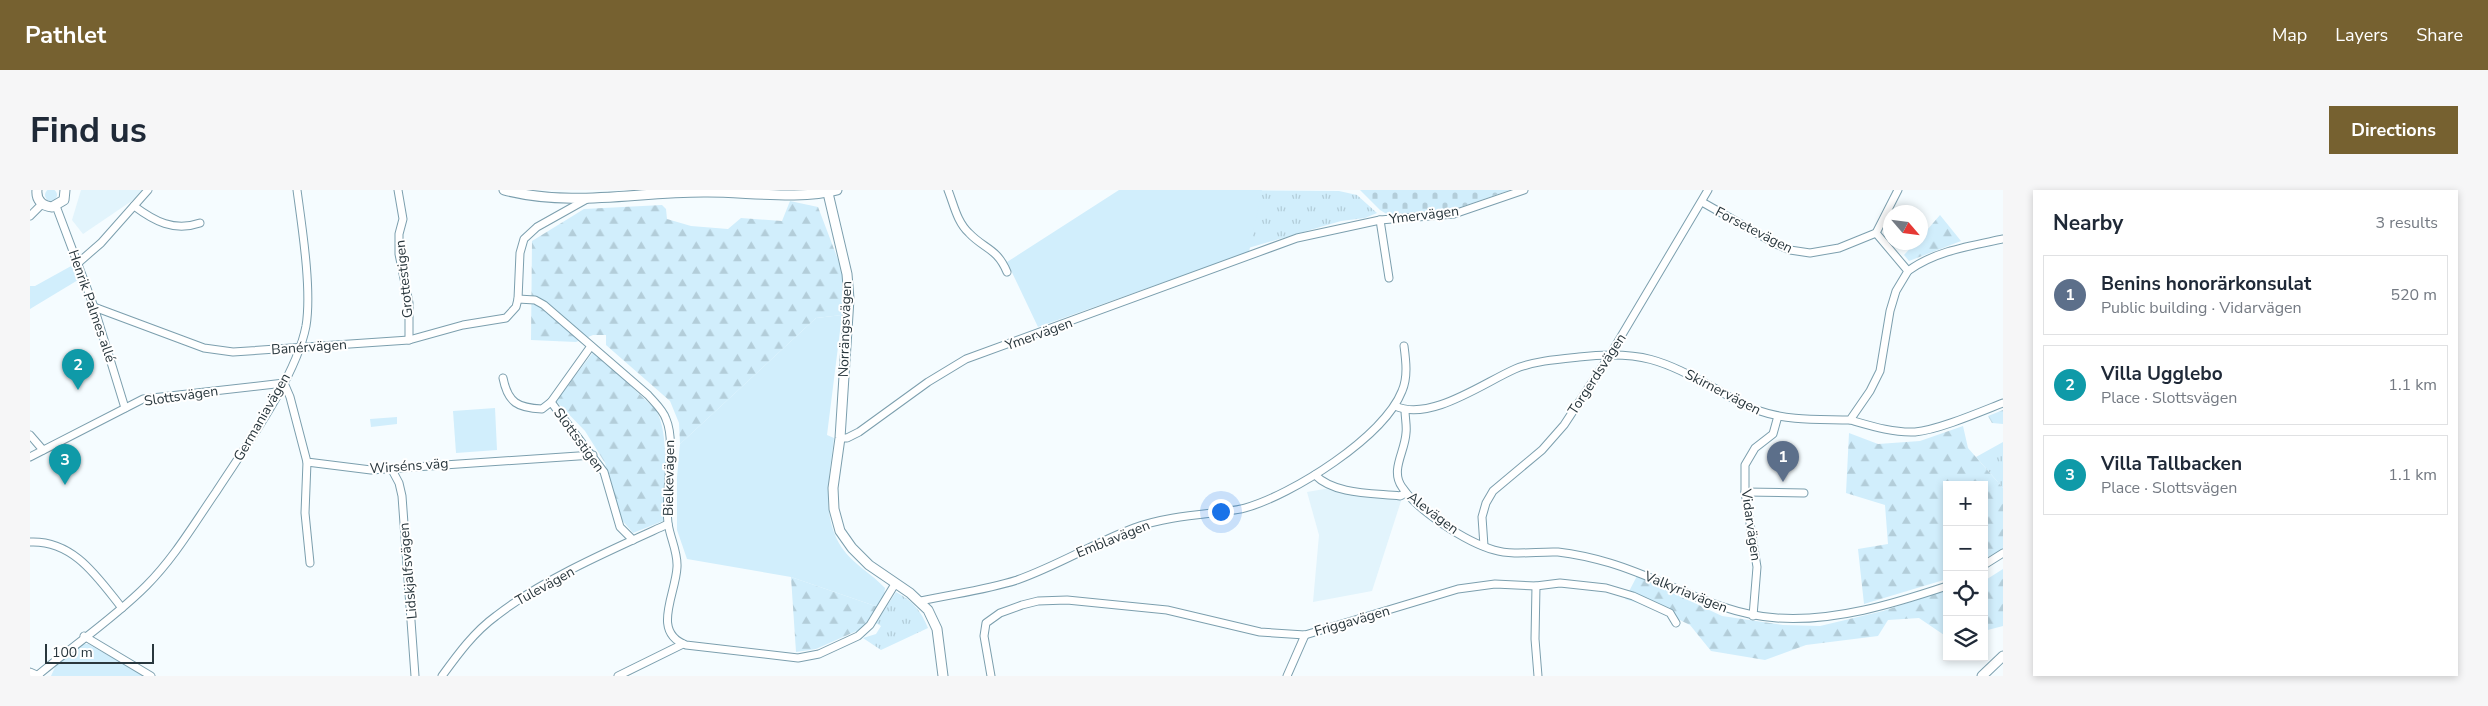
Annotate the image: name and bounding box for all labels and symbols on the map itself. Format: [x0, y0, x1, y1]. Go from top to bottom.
street label: Ymervägen [1387, 201, 1460, 229]
street label: Forsetevägen [1712, 202, 1796, 258]
north arrow [1883, 205, 1928, 250]
street label: Grottestigen [390, 239, 418, 319]
street label: Henrik Palmes allé [64, 247, 120, 365]
street label: Norrängsvägen [834, 281, 856, 377]
street label: Ymervägen [1002, 313, 1075, 355]
street label: Torgerdsvägen [1564, 330, 1630, 418]
street label: Banérvägen [271, 335, 347, 359]
pin: 2 [62, 349, 94, 390]
street label: Skirnervägen [1682, 365, 1764, 419]
street label: Germaniavägen [229, 370, 295, 464]
street label: Slottsvägen [143, 381, 219, 411]
street label: Slottsstigen [549, 404, 609, 476]
street label: Bielkevägen [659, 440, 679, 516]
pin: 1 [1767, 441, 1799, 482]
pin: 3 [49, 444, 81, 485]
street label: Wirséns väg [369, 454, 449, 478]
street label: Alevägen [1403, 487, 1463, 539]
street label: Vidarvägen [1736, 487, 1765, 562]
your location [1208, 499, 1234, 525]
street label: Emblavägen [1073, 516, 1153, 562]
street label: Lidskjalfsvägen [394, 522, 422, 620]
street label: Tulevägen [512, 562, 578, 610]
street label: Valkyriavägen [1641, 566, 1730, 617]
street label: Friggavägen [1312, 601, 1392, 641]
scale bar [45, 641, 154, 664]

